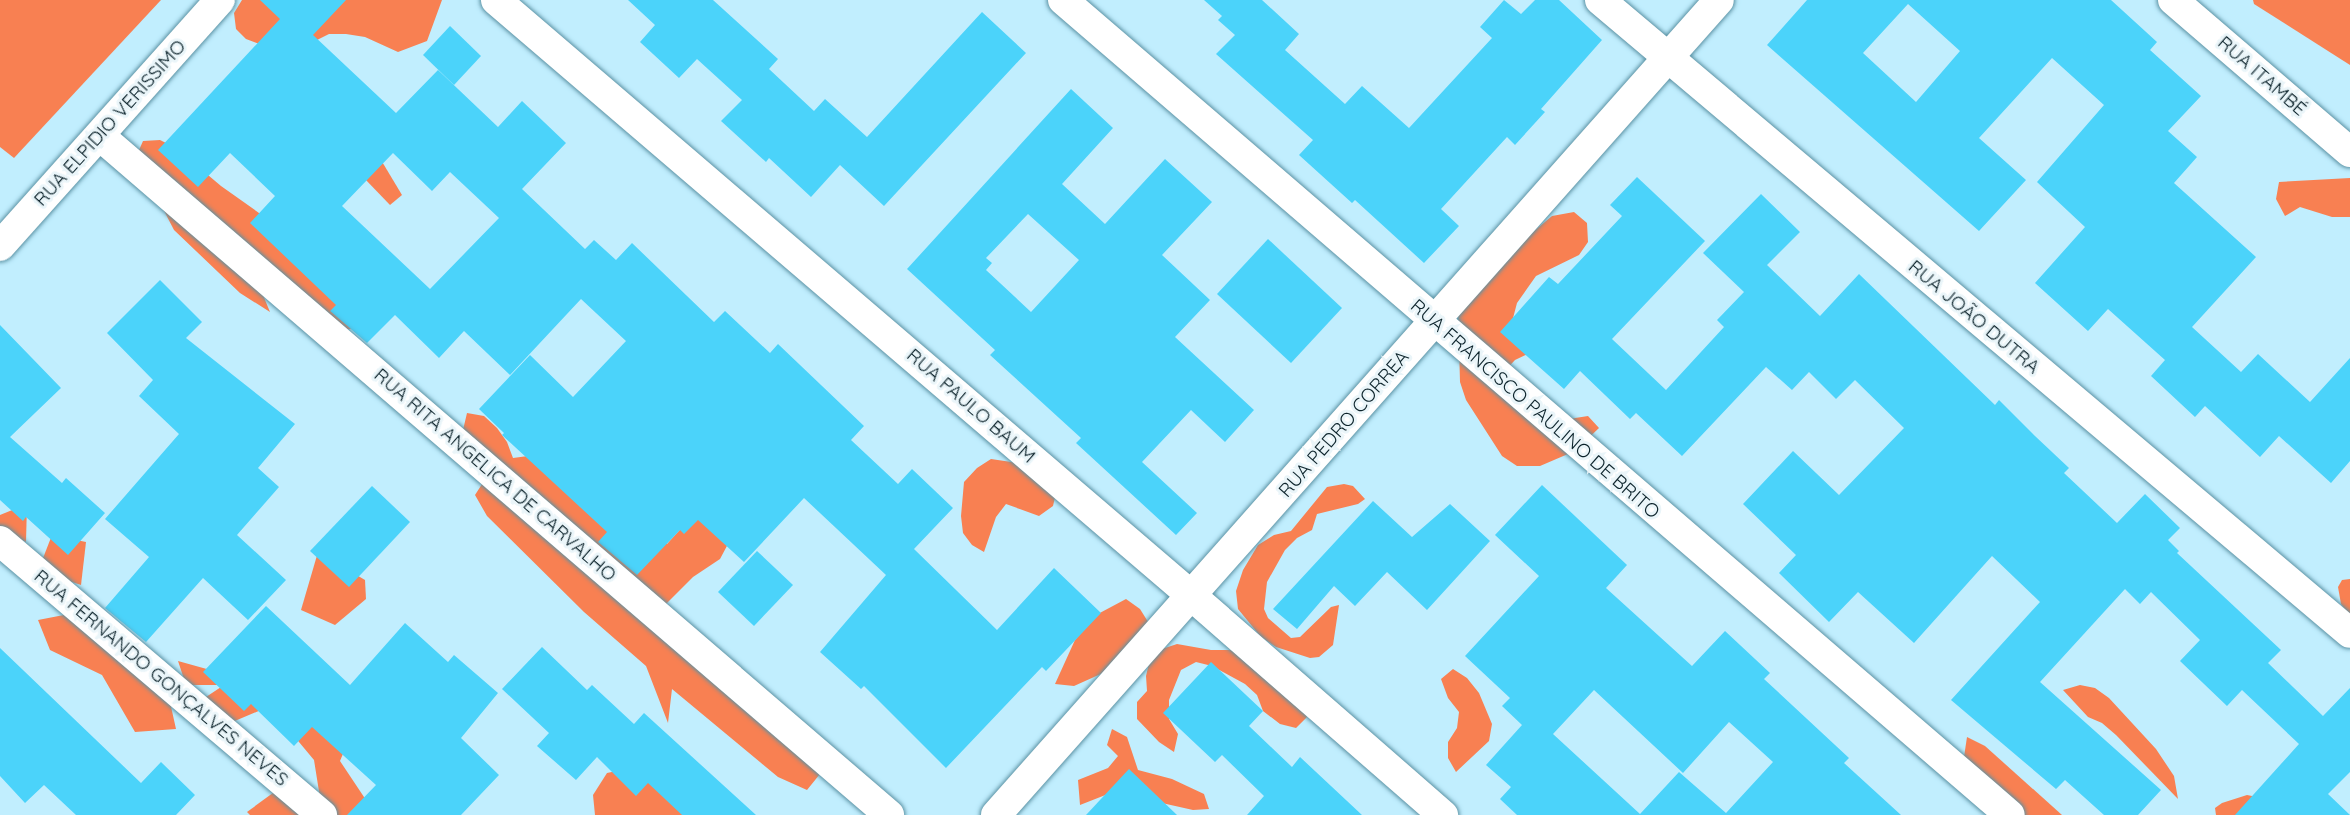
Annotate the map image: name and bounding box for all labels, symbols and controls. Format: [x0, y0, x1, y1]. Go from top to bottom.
street label: RUA ITAMBÉ [2213, 31, 2311, 121]
street label: RUA ELPIDIO VERISSIMO [29, 35, 191, 211]
street label: RUA JOÃO DUTRA [1904, 255, 2044, 379]
street label: RUA FRANCISCO PAULINO DE BRITO [1406, 294, 1664, 524]
street label: RUA PAULO BAUM [902, 344, 1040, 468]
street label: RUA PEDRO CORREA [1274, 346, 1414, 502]
street label: RUA RITA ANGELICA DE CARVALHO [369, 364, 621, 586]
street label: RUA FERNANDO GONÇALVES NEVES [29, 565, 293, 791]

